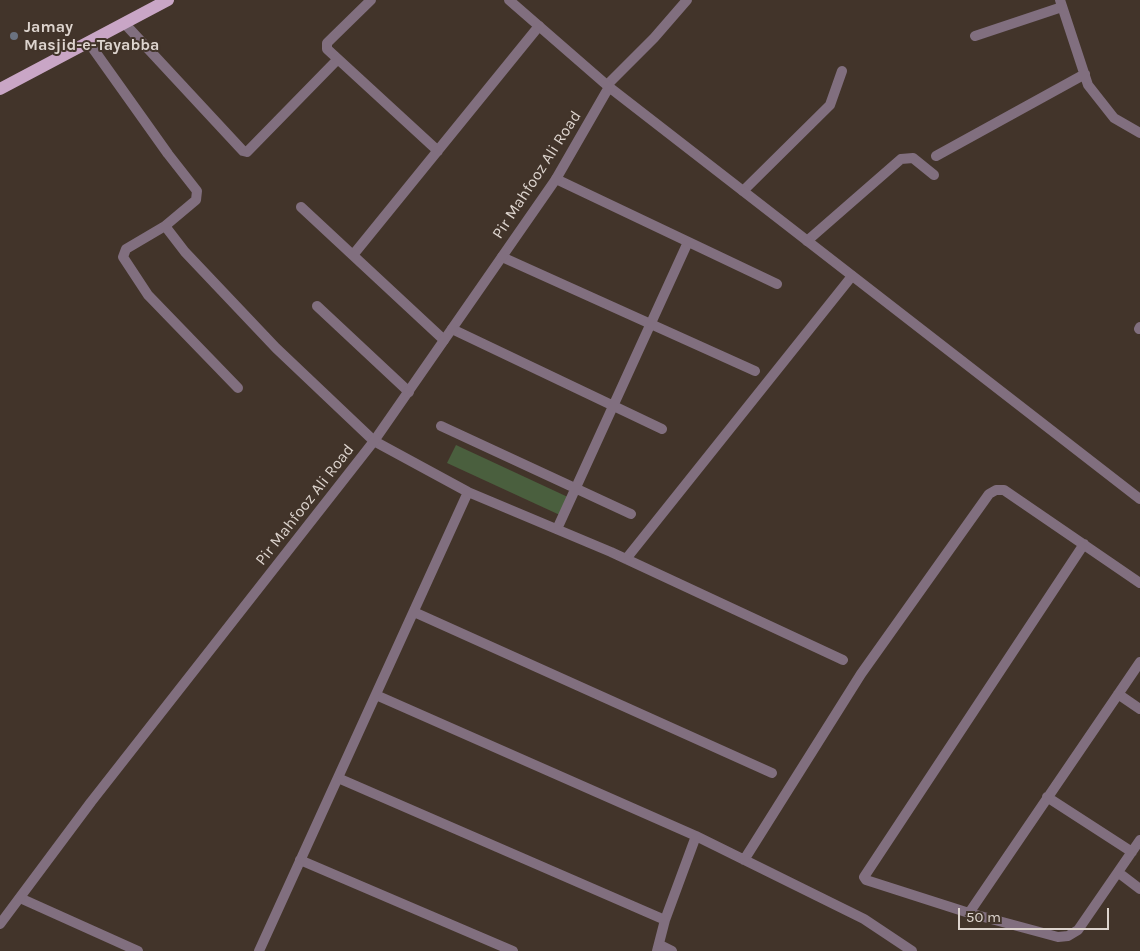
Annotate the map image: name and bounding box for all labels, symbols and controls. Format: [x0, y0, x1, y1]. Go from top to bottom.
place label: Jamay Masjid-e-Tayabba [24, 17, 159, 55]
marker: Jamay Masjid-e-Tayabba [8, 30, 20, 42]
street label: Pir Mahfooz Ali Road [488, 107, 586, 243]
street label: Pir Mahfooz Ali Road [252, 441, 358, 569]
scale bar [960, 898, 1111, 930]
text: 50 m [966, 908, 1001, 926]

